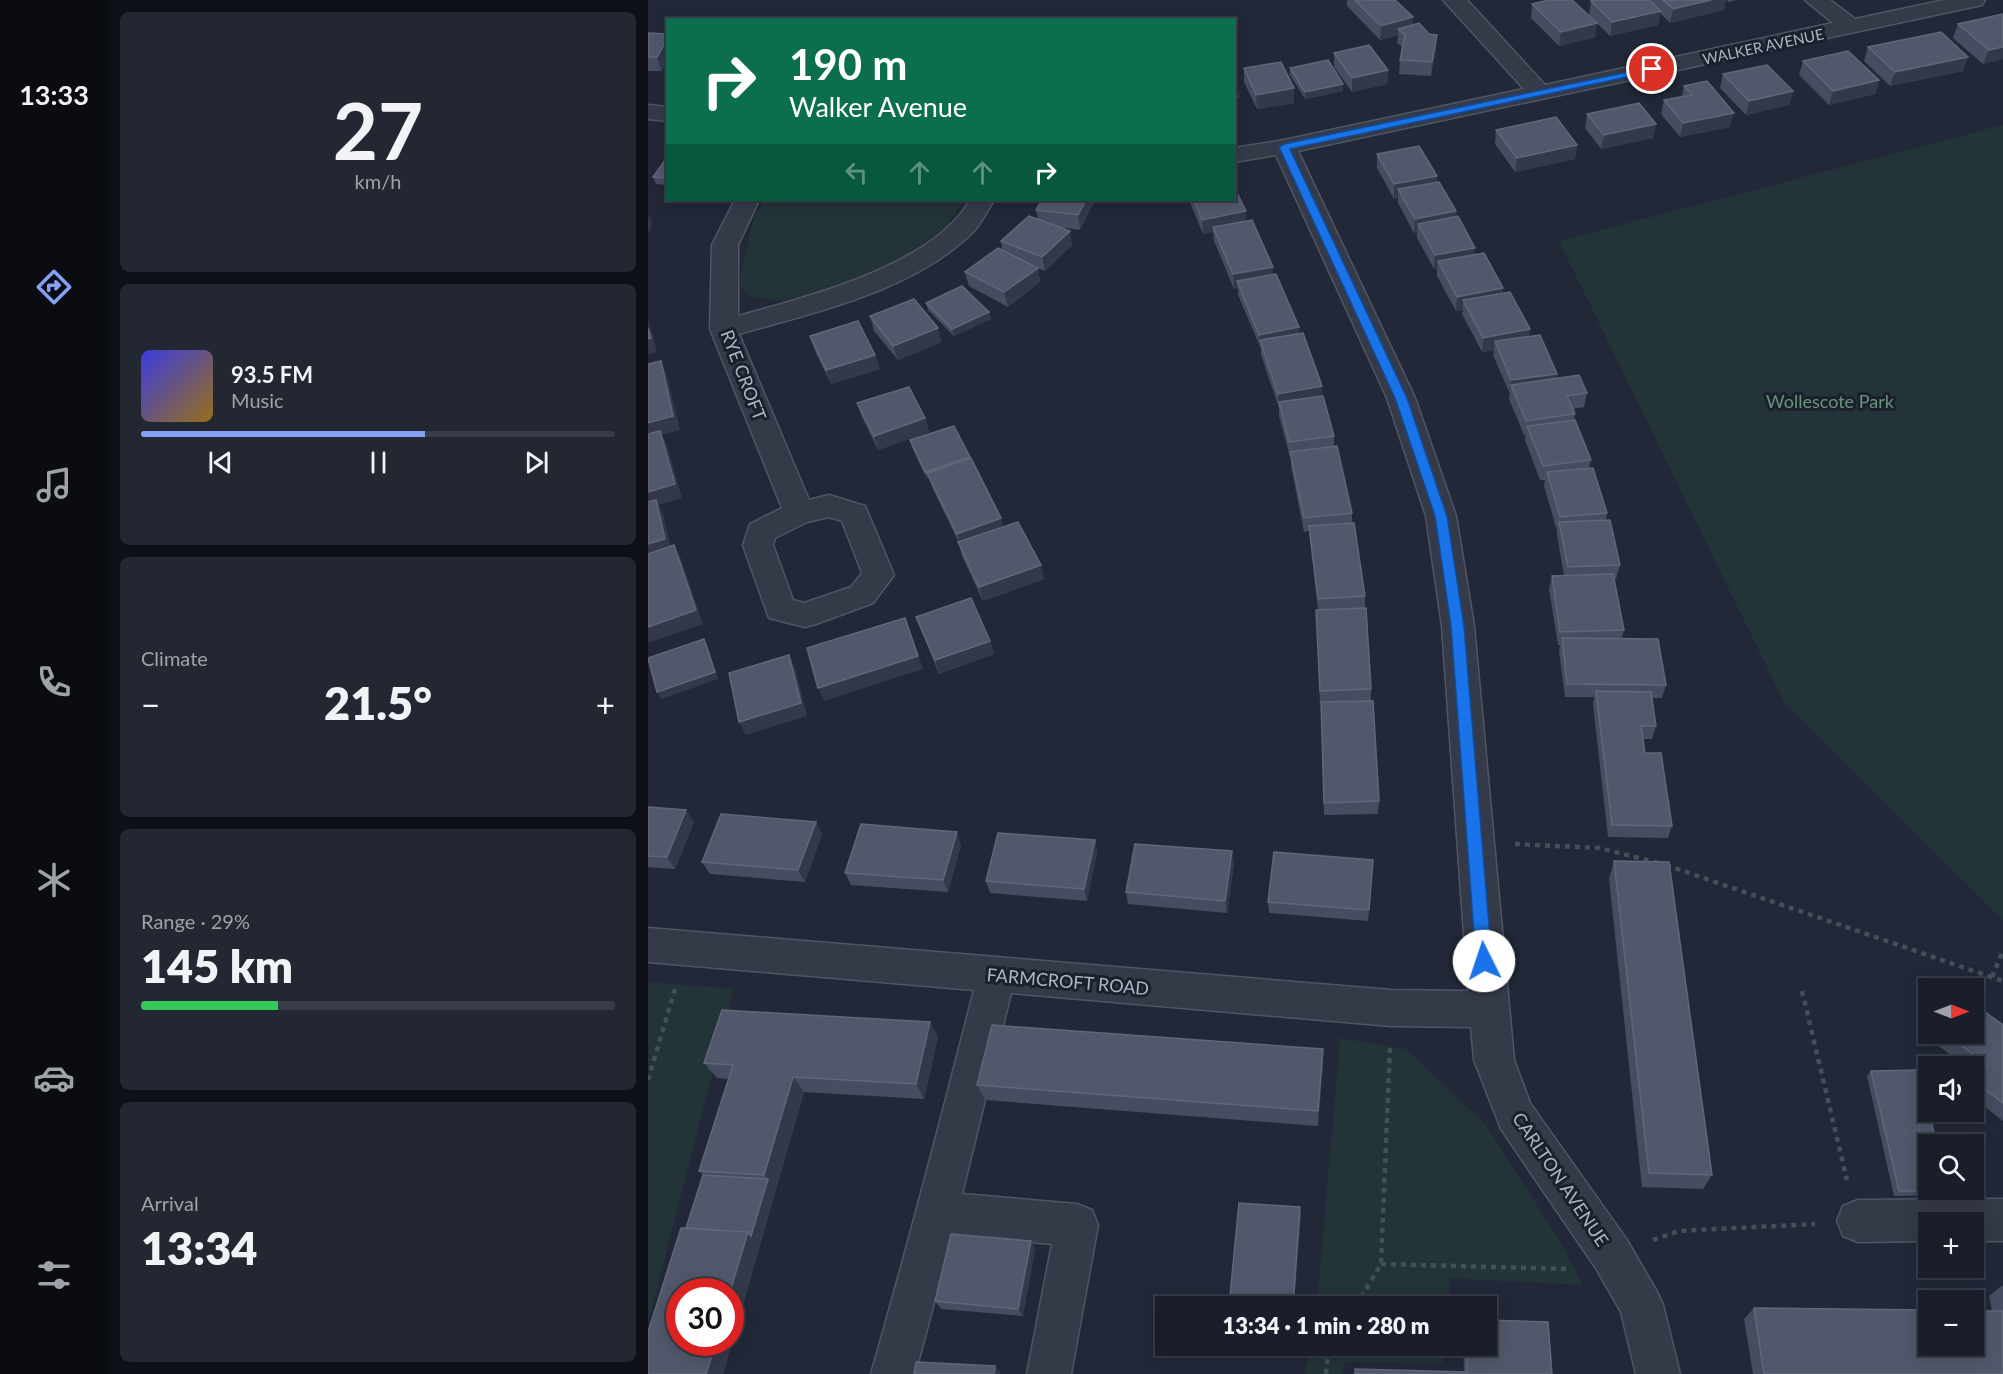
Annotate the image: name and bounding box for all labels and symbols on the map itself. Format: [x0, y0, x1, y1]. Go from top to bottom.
street label: WALKER AVENUE [1701, 24, 1825, 68]
pin [1626, 43, 1677, 94]
street label: RYE CROFT [717, 327, 771, 424]
park label: Wollescote Park [1766, 390, 1895, 412]
position arrow [1452, 929, 1516, 993]
street label: FARMCROFT ROAD [986, 963, 1150, 999]
north arrow [1918, 978, 1984, 1044]
street label: CARLTON AVENUE [1508, 1108, 1614, 1250]
speed limit sign: 30 [666, 1278, 744, 1356]

